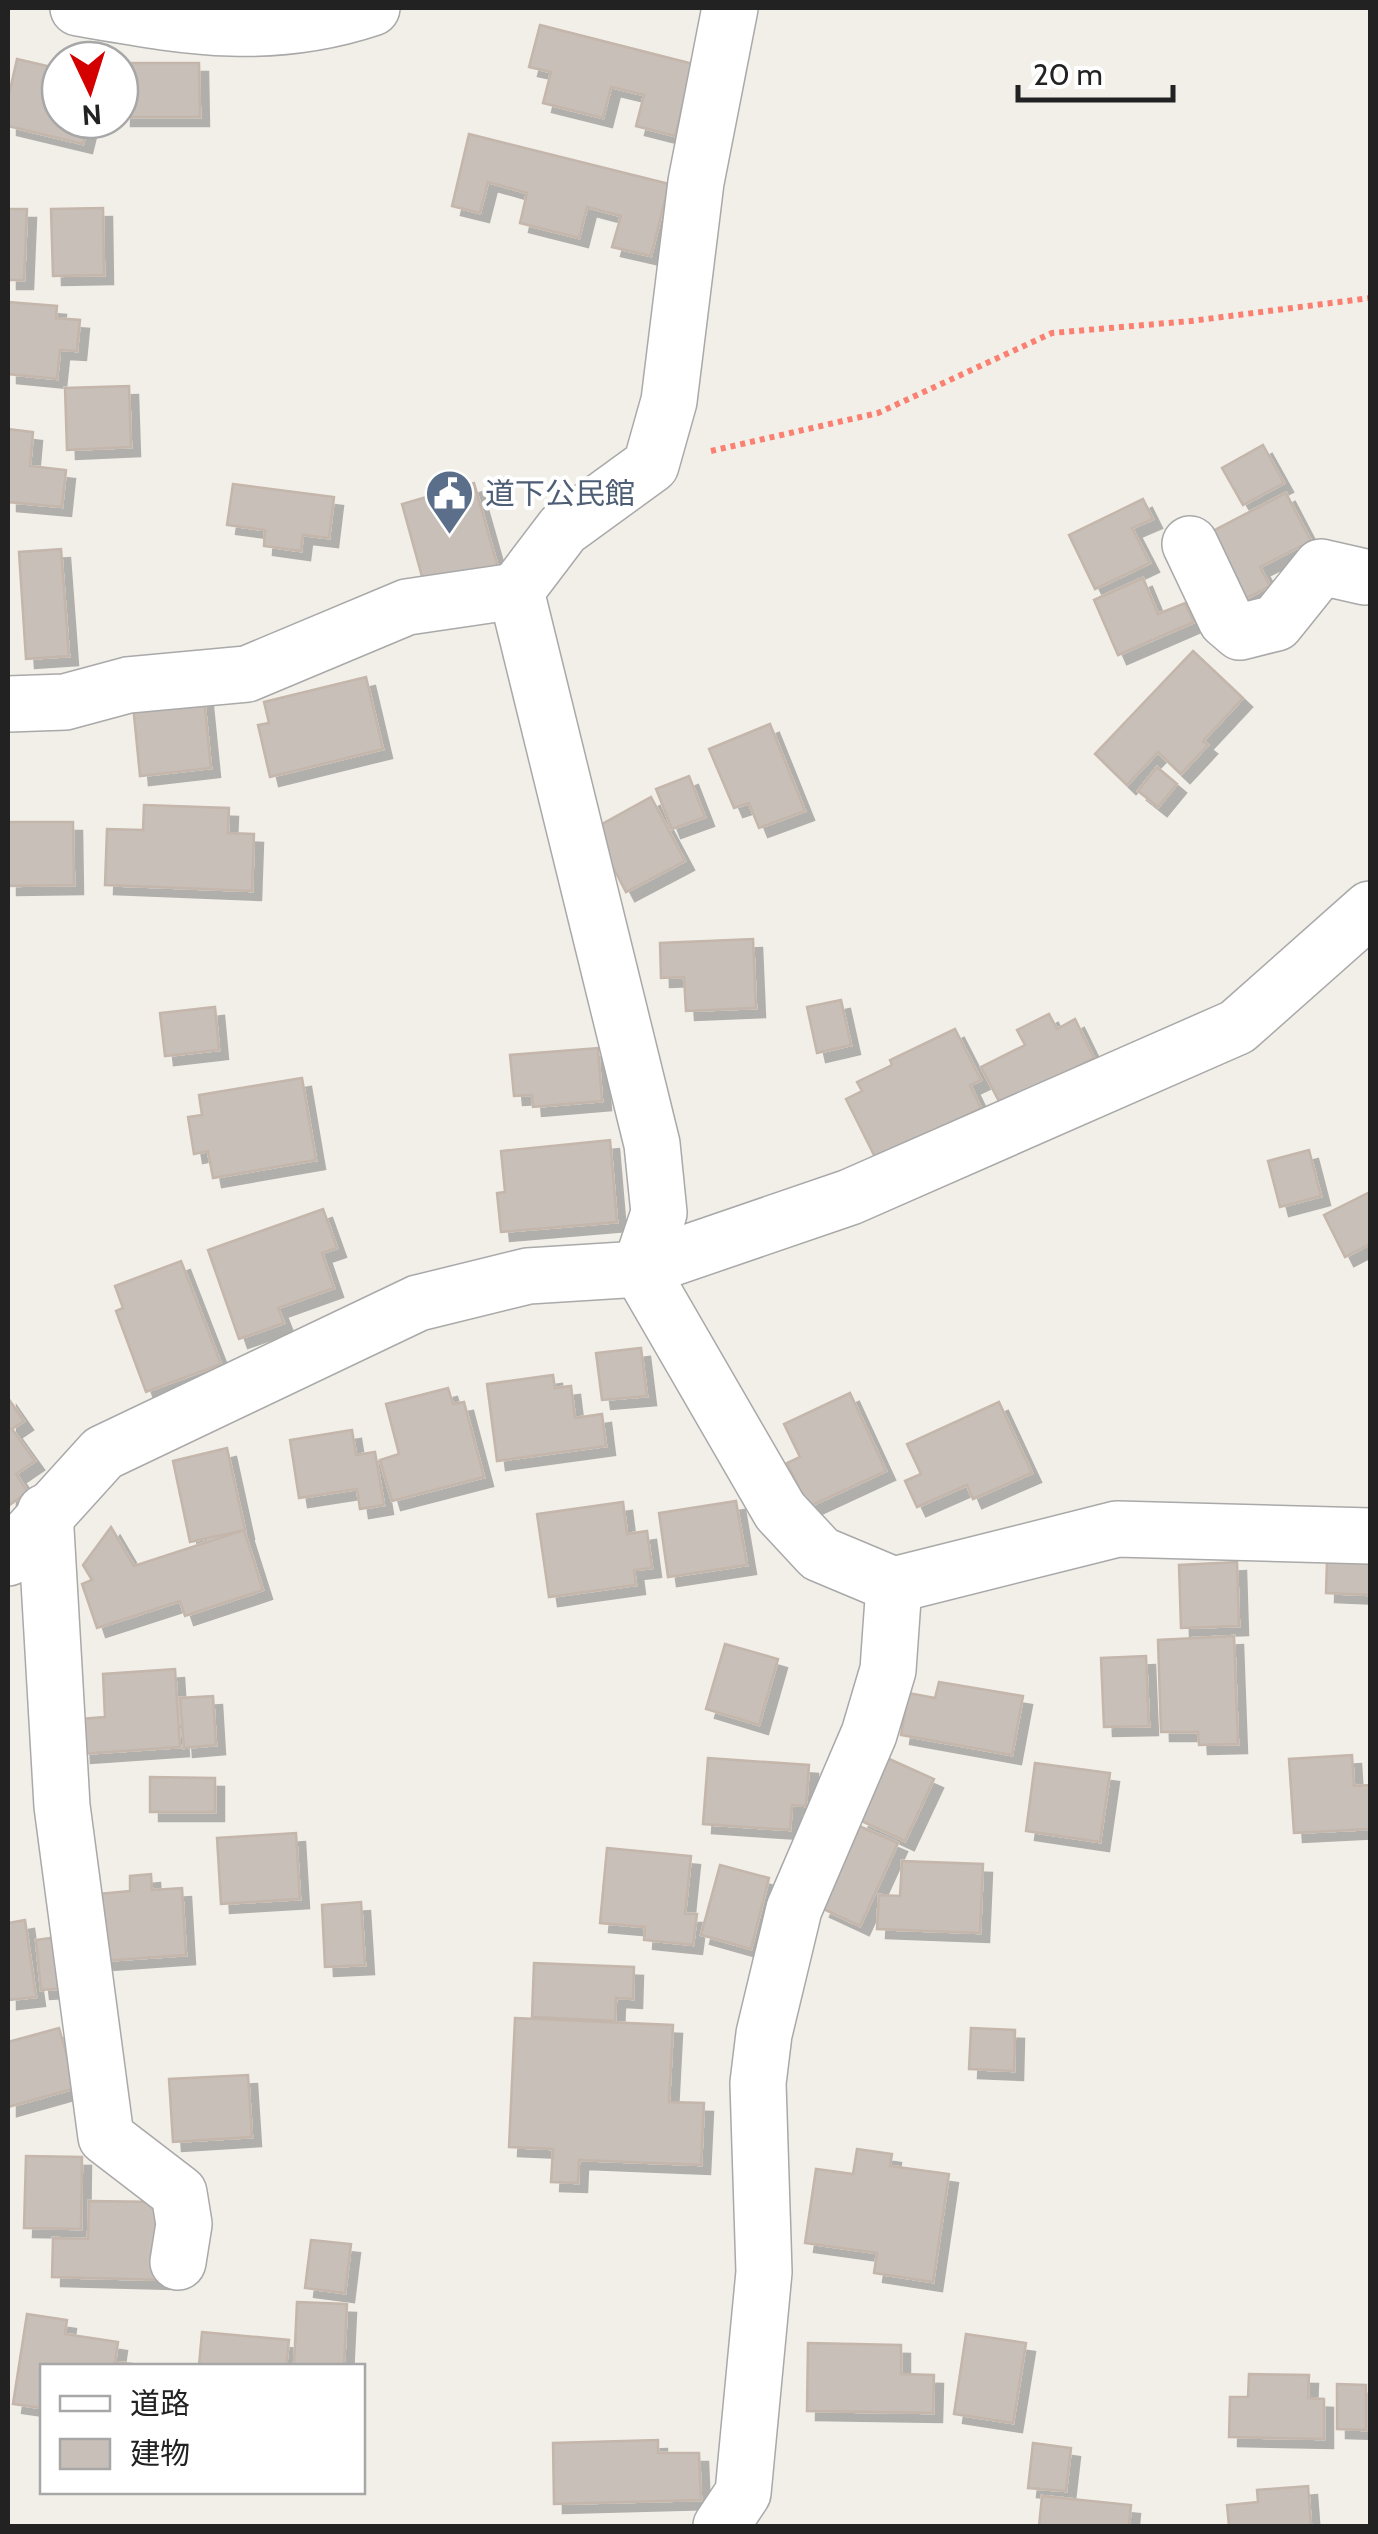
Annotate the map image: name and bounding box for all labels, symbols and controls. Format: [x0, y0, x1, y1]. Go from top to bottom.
north arrow [40, 40, 140, 140]
scale bar [1018, 40, 1173, 102]
text: 20 m [1033, 56, 1103, 93]
text: N [81, 97, 103, 133]
public building icon: 道下公民館 [424, 468, 476, 536]
place label: 道下公民館 [485, 475, 635, 512]
legend [40, 2364, 365, 2494]
text: 道路 [130, 2385, 190, 2422]
text: 建物 [130, 2435, 190, 2472]

